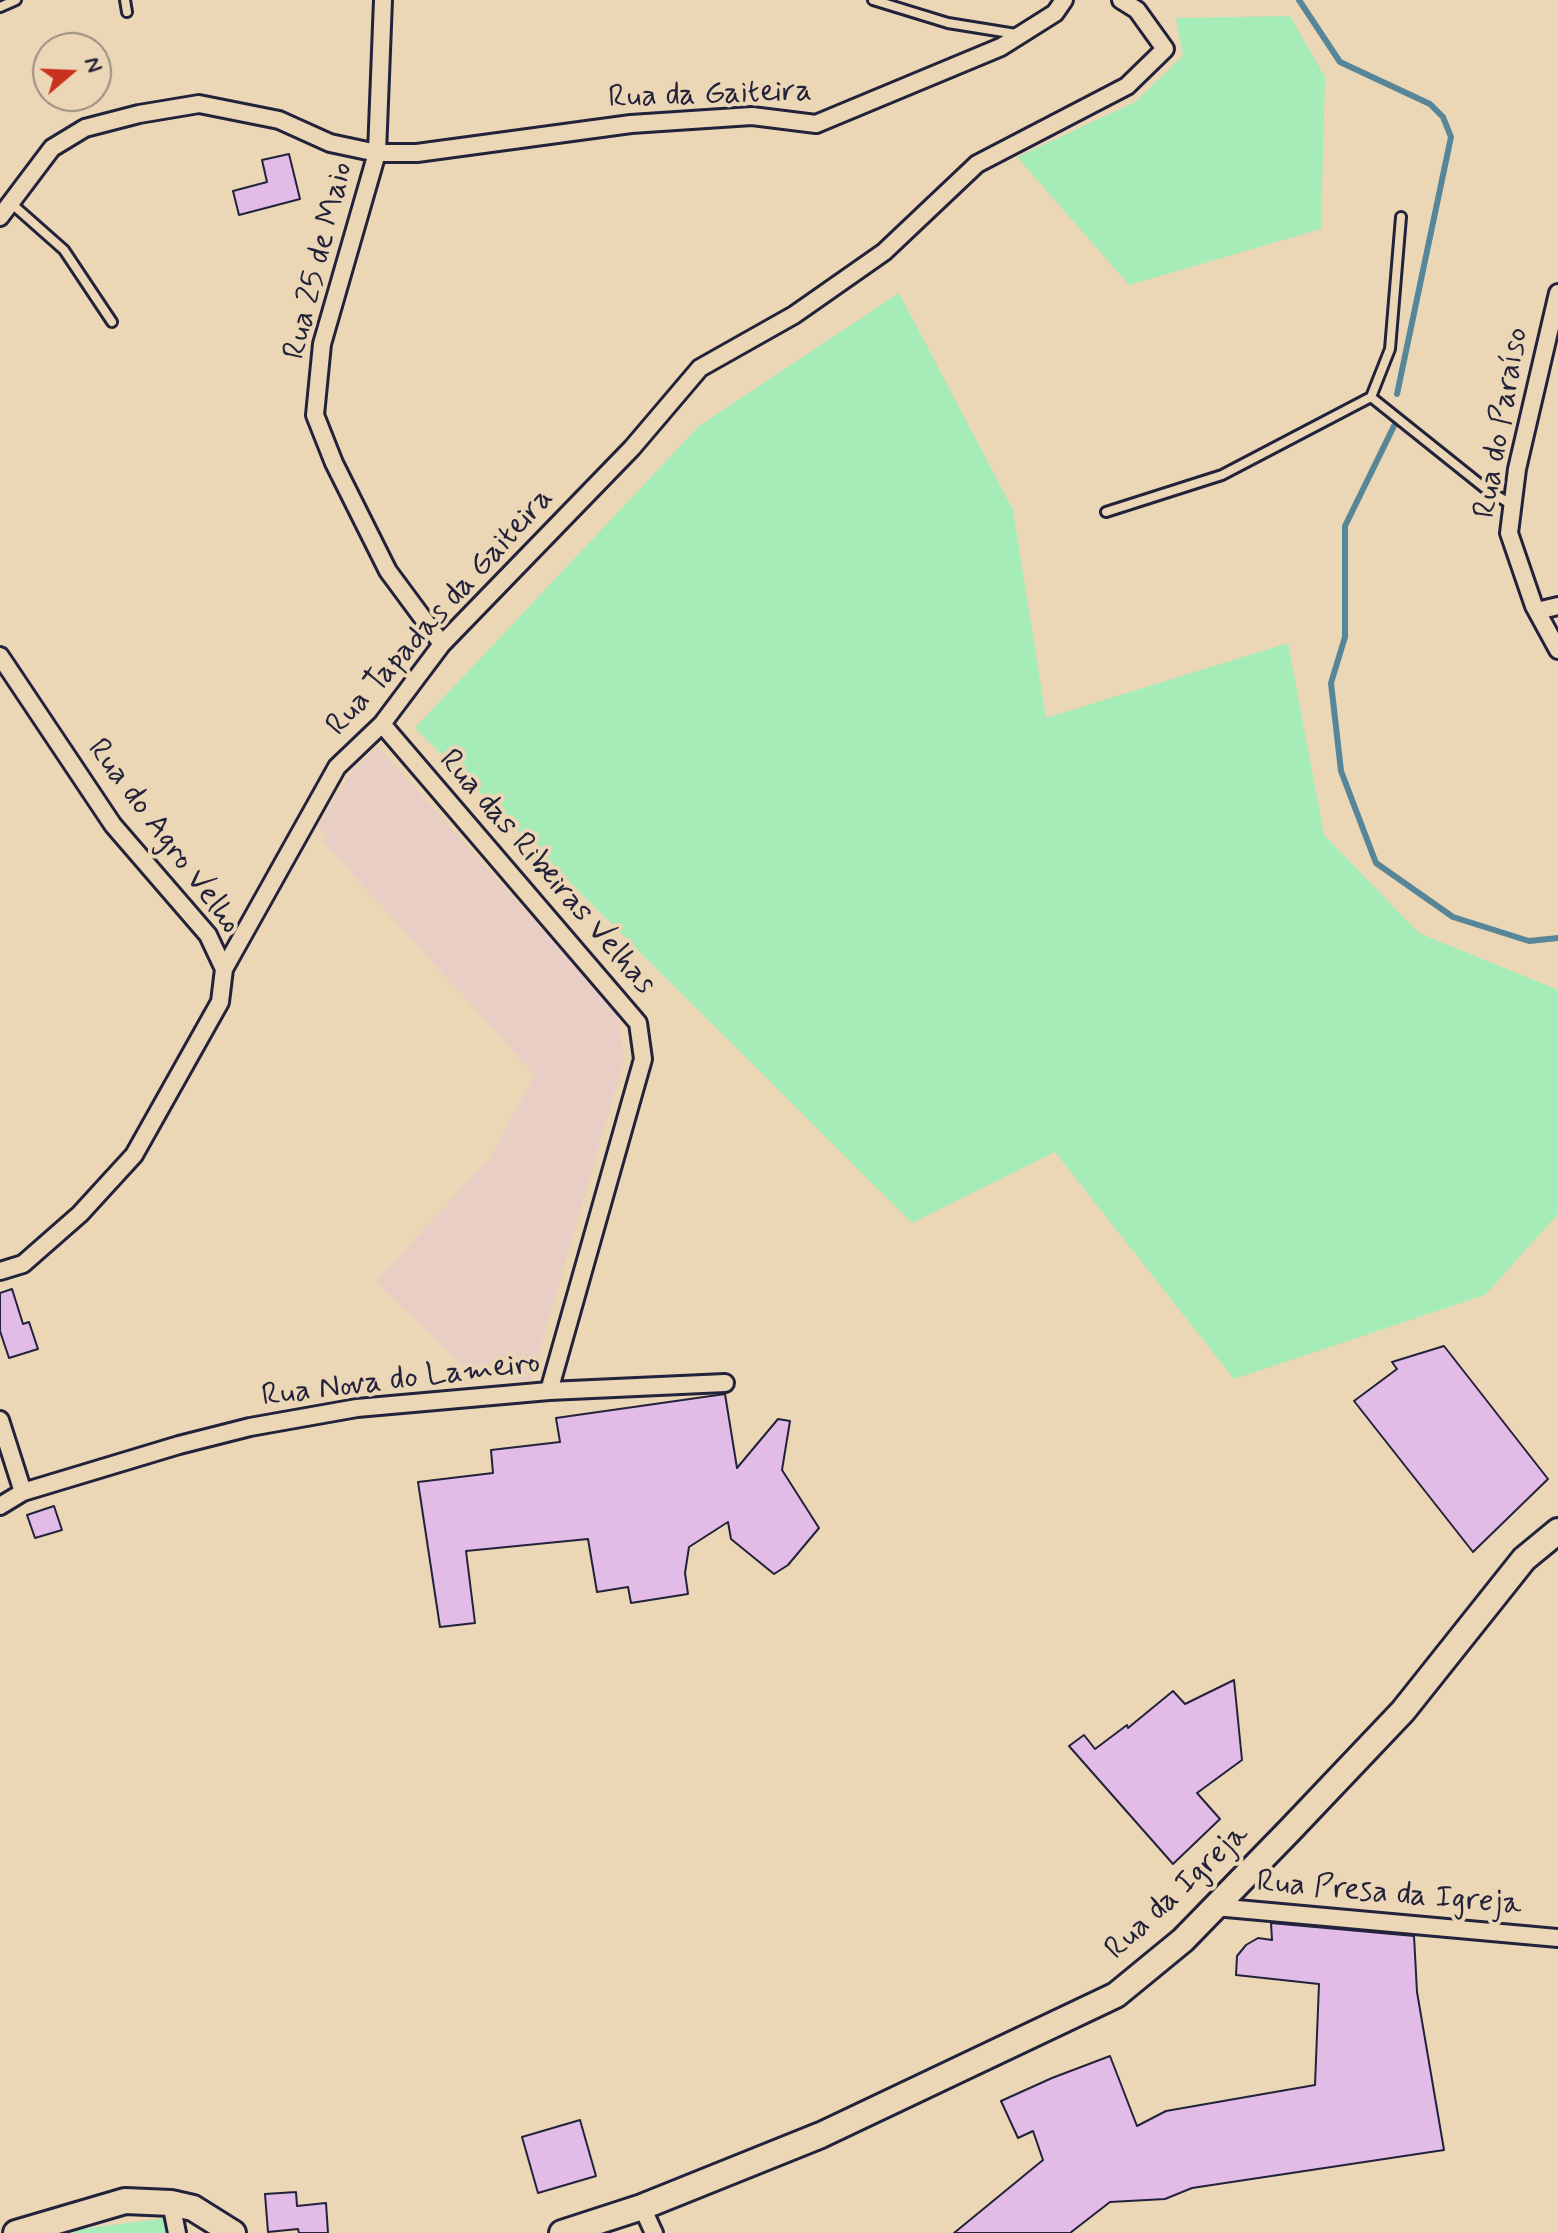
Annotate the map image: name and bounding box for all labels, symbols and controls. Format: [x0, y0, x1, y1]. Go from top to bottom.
north arrow [32, 32, 112, 112]
text: N [77, 53, 108, 76]
street label: Rua da Gaiteira [607, 73, 813, 119]
street label: Rua 25 de Maio [277, 158, 363, 364]
street label: Rua do Paraíso [1467, 324, 1539, 522]
street label: Rua Tapadas da Gaiteira [319, 481, 563, 745]
street label: Rua do Agro Velho [77, 732, 249, 942]
street label: Rua das Ribeiras Velhas [429, 743, 663, 1003]
street label: Rua Nova do Lameiro [260, 1345, 542, 1417]
street label: Rua da Igreja [1098, 1817, 1258, 1969]
street label: Rua Presa da Igreja [1255, 1864, 1523, 1926]

